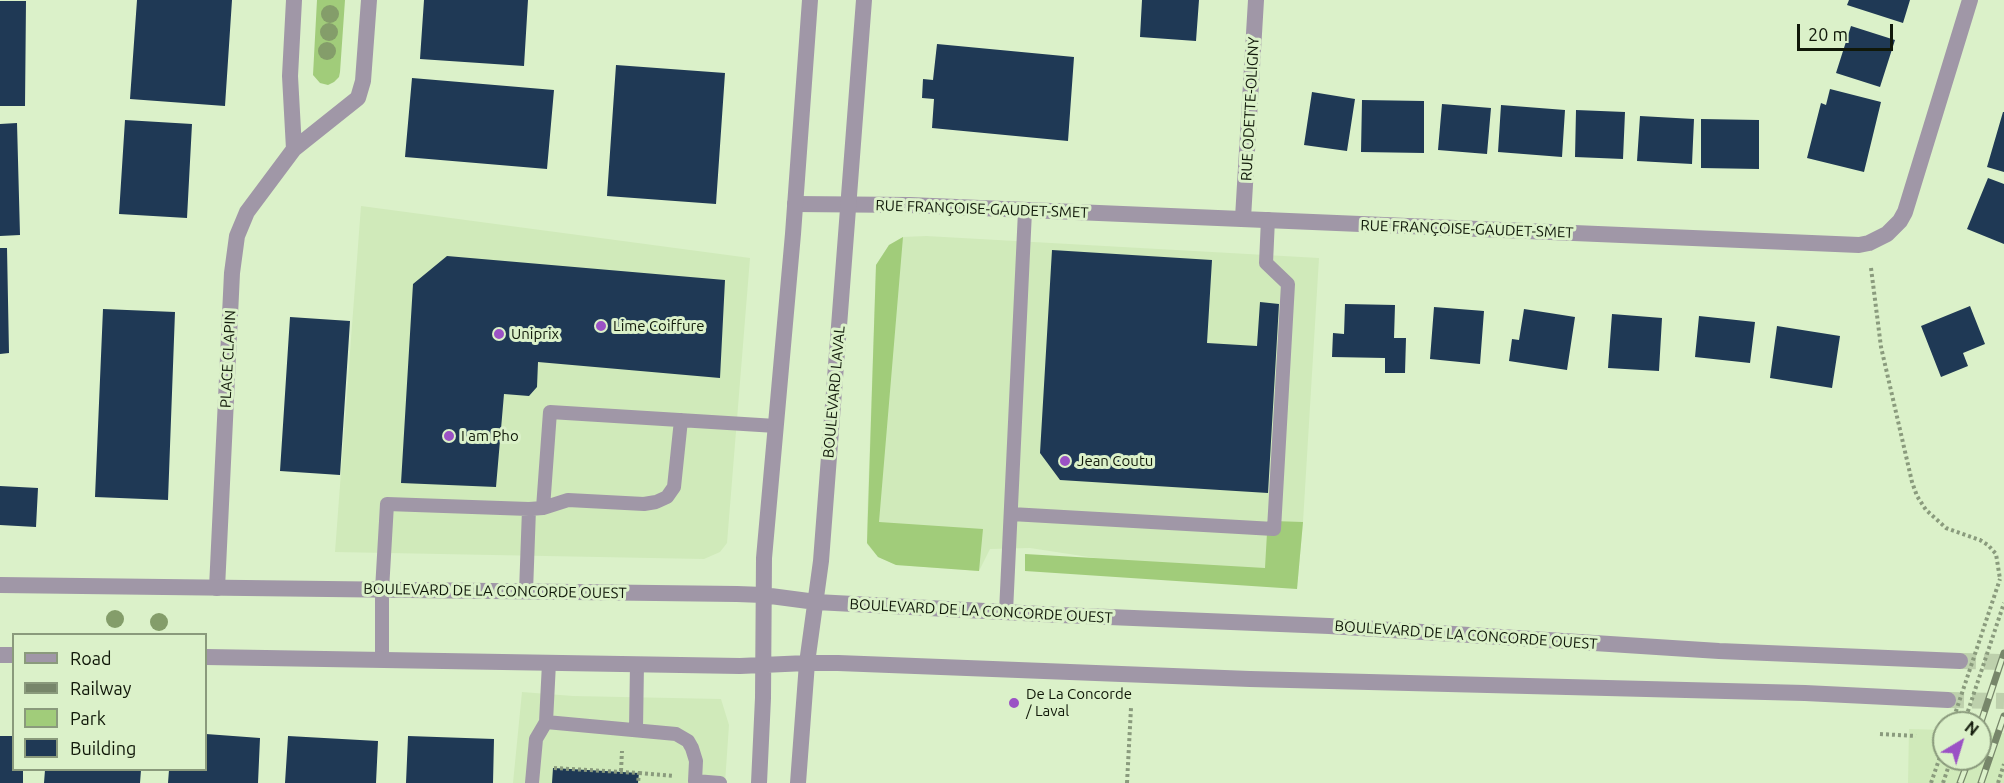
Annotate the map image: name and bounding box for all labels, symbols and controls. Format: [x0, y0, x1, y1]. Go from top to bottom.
scale bar [1800, 12, 1896, 50]
text: 20 m [1808, 24, 1848, 44]
street label: RUE ODETTE-OLIGNY [1237, 36, 1263, 182]
street label: RUE FRANÇOISE-GAUDET-SMET [875, 196, 1089, 222]
street label: RUE FRANÇOISE-GAUDET-SMET [1360, 216, 1574, 242]
street label: PLACE CLAPIN [216, 310, 240, 408]
place label: Lime Coiffure [613, 317, 704, 335]
marker: Lime Coiffure [594, 319, 608, 333]
place label: Uniprix [511, 325, 559, 343]
street label: BOULEVARD LAVAL [819, 325, 849, 459]
marker: Uniprix [492, 327, 506, 341]
place label: I am Pho [461, 427, 519, 445]
marker: I am Pho [442, 429, 456, 443]
place label: Jean Coutu [1077, 452, 1153, 470]
marker: Jean Coutu [1058, 454, 1072, 468]
street label: BOULEVARD DE LA CONCORDE OUEST [363, 580, 627, 602]
street label: BOULEVARD DE LA CONCORDE OUEST [849, 595, 1113, 627]
street label: BOULEVARD DE LA CONCORDE OUEST [1334, 617, 1598, 653]
legend [12, 633, 207, 771]
text: Road [70, 648, 112, 668]
text: Railway [70, 678, 131, 698]
place label: De La Concorde / Laval [1026, 685, 1132, 720]
marker: De La Concorde / Laval [1007, 696, 1021, 710]
text: Park [70, 708, 106, 728]
north arrow [1932, 711, 1992, 771]
text: N [1962, 718, 1982, 739]
text: Building [70, 738, 136, 758]

